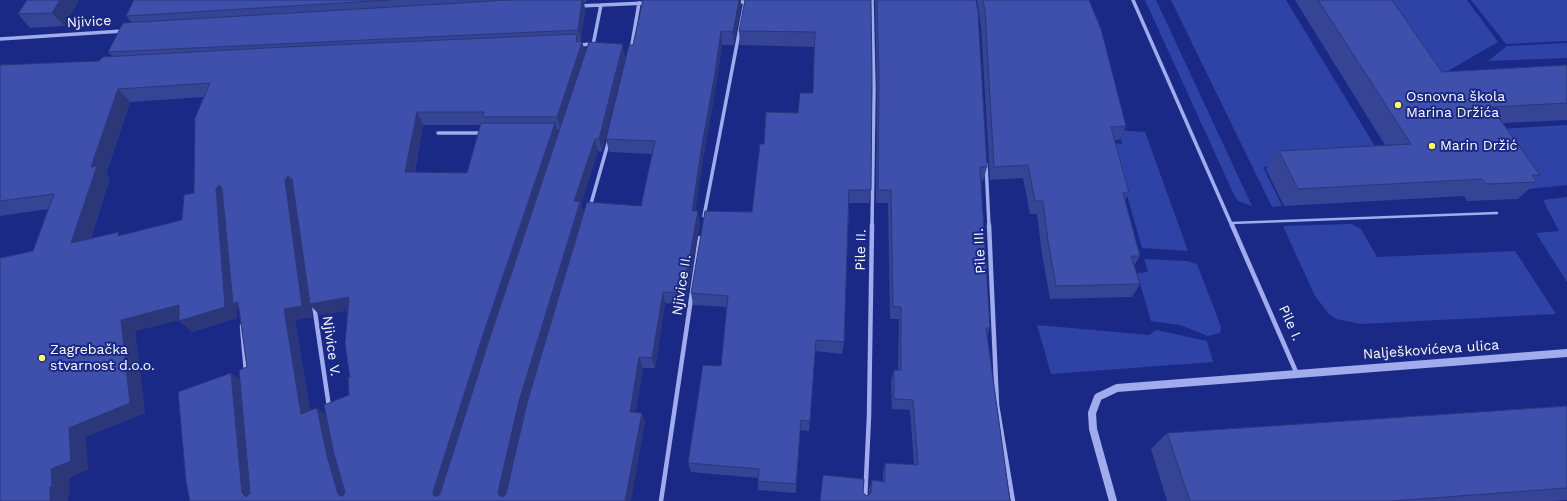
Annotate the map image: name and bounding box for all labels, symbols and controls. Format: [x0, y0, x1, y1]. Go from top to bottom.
street label: Njivice [66, 12, 112, 32]
place label: Osnovna škola Marina Držića [1406, 89, 1505, 122]
marker: Osnovna škola Marina Držića [1393, 100, 1403, 110]
place label: Marin Držić [1440, 138, 1517, 154]
marker: Marin Držić [1427, 141, 1437, 151]
street label: Pile III. [970, 228, 990, 274]
street label: Pile II. [852, 229, 870, 271]
street label: Njivice II. [669, 253, 695, 317]
street label: Pile I. [1275, 303, 1305, 343]
street label: Njivice V. [318, 315, 344, 377]
street label: Nalješkovićeva ulica [1362, 337, 1500, 363]
place label: Zagrebačka stvarnost d.o.o. [50, 342, 155, 374]
marker: Zagrebačka stvarnost d.o.o. [37, 353, 47, 363]

